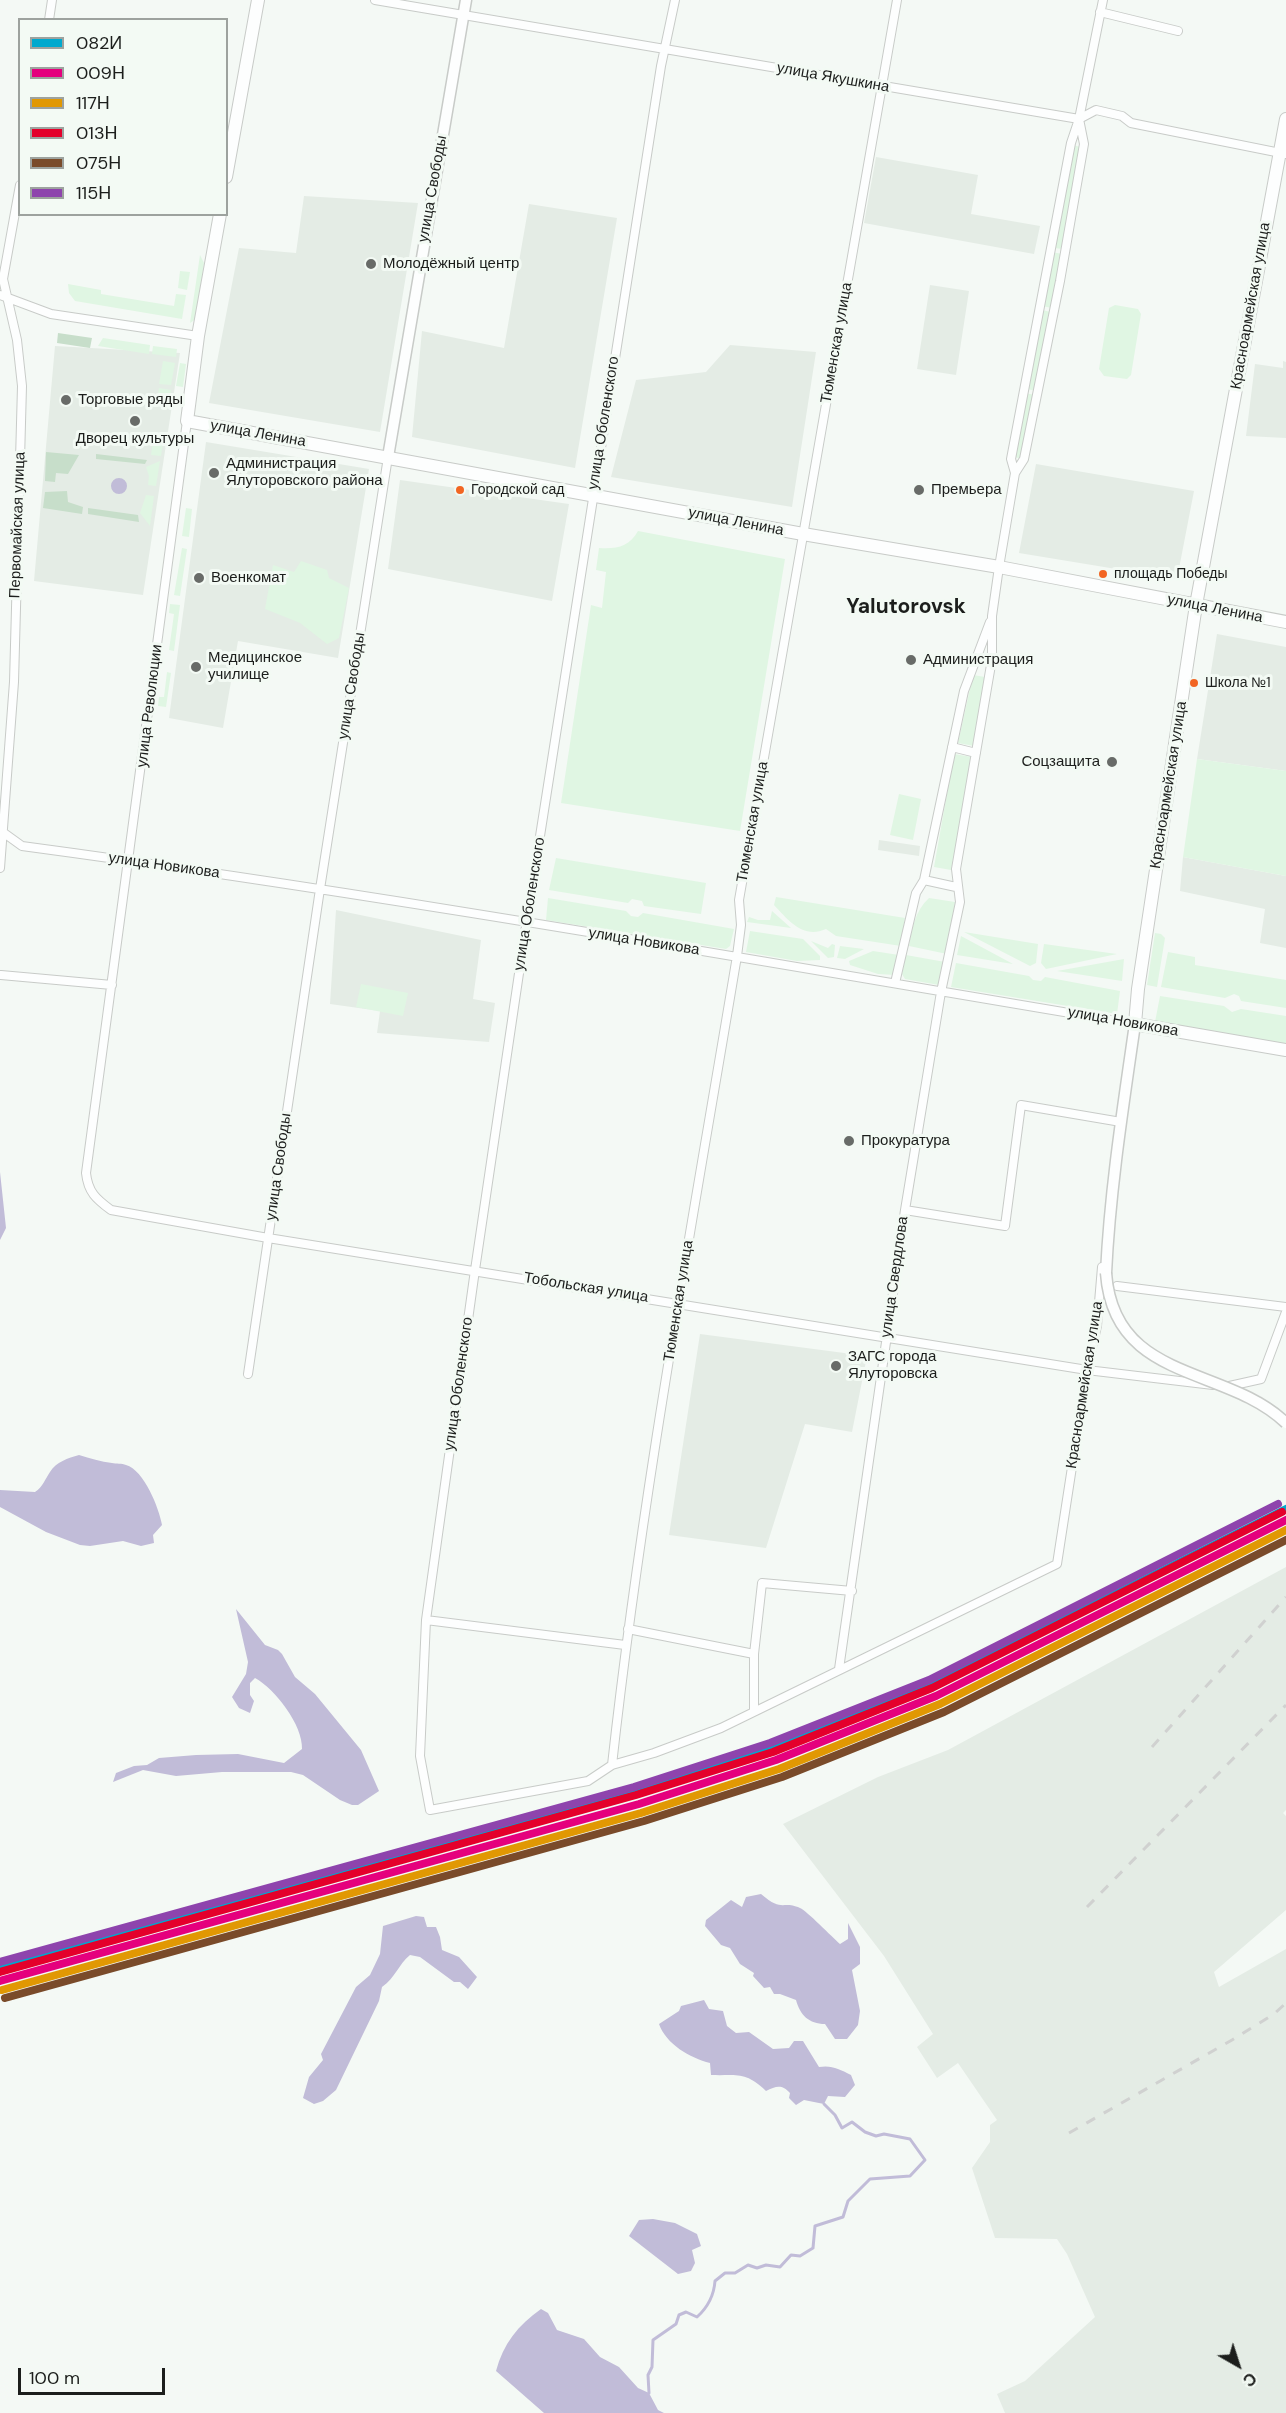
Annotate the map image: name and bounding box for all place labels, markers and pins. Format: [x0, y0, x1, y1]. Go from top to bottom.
place label: Молодёжный центр [383, 255, 519, 273]
marker: Молодёжный центр [364, 257, 378, 271]
place label: Торговые ряды [78, 391, 183, 409]
marker: Торговые ряды [59, 393, 73, 407]
marker: Дворец культуры [128, 414, 142, 428]
place label: Дворец культуры [76, 430, 194, 448]
place label: Администрация Ялуторовского района [226, 455, 383, 490]
marker: Администрация Ялуторовского района [207, 466, 221, 480]
place label: Премьера [931, 481, 1002, 499]
place label: Городской сад [471, 482, 564, 498]
marker: Премьера [912, 483, 926, 497]
marker: Городской сад [454, 484, 466, 496]
place label: площадь Победы [1114, 566, 1228, 582]
marker: площадь Победы [1097, 568, 1109, 580]
place label: Военкомат [211, 569, 286, 587]
marker: Военкомат [192, 571, 206, 585]
place label: Медицинское училище [208, 649, 302, 684]
place label: Администрация [923, 651, 1033, 669]
marker: Администрация [904, 653, 918, 667]
marker: Медицинское училище [189, 660, 203, 674]
place label: Школа №1 [1205, 675, 1271, 691]
marker: Школа №1 [1188, 677, 1200, 689]
place label: Соцзащита [1021, 753, 1100, 771]
marker: Соцзащита [1105, 755, 1119, 769]
place label: Прокуратура [861, 1132, 950, 1150]
marker: Прокуратура [842, 1134, 856, 1148]
place label: ЗАГС города Ялуторовска [848, 1348, 937, 1383]
marker: ЗАГС города Ялуторовска [829, 1359, 843, 1373]

